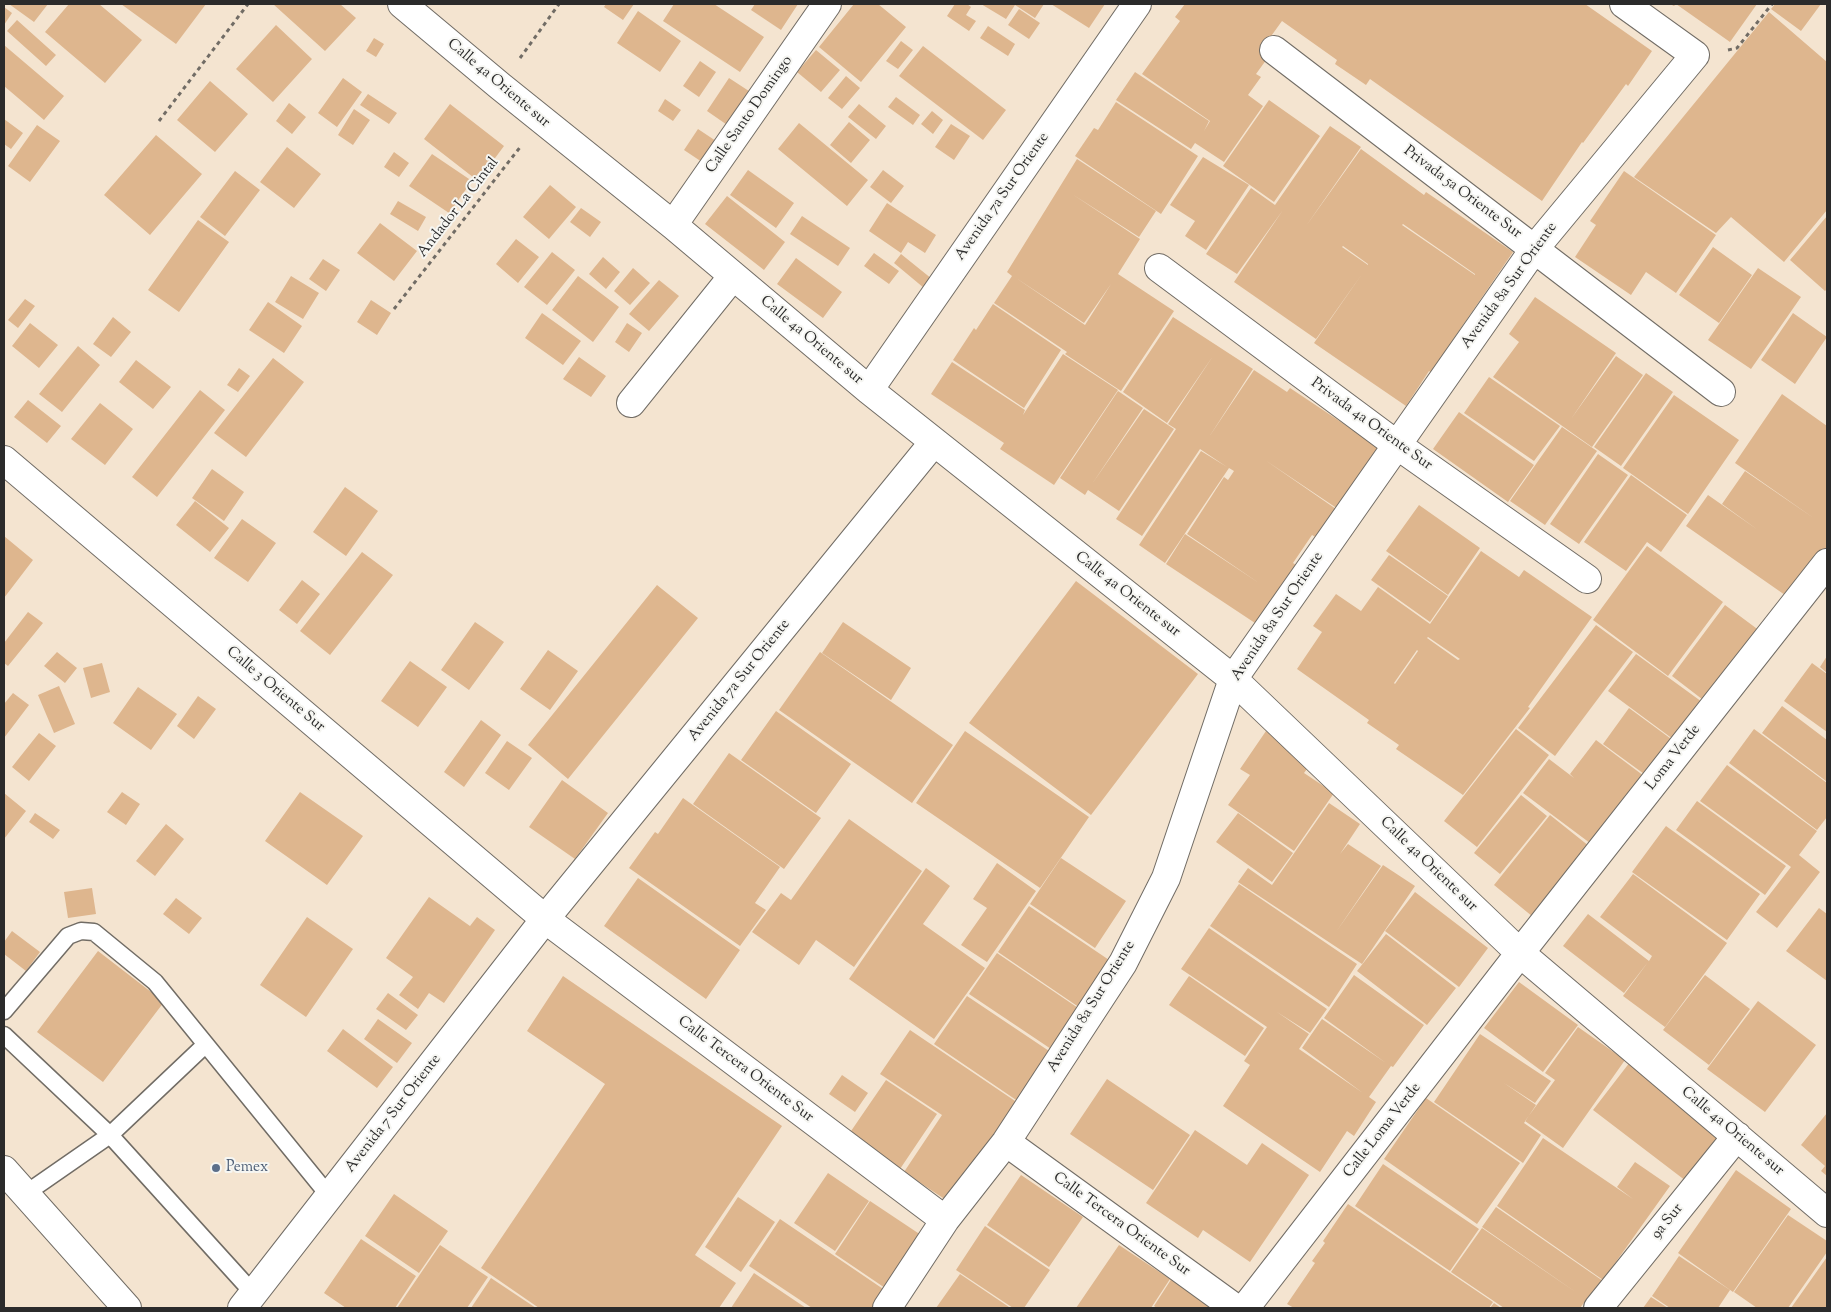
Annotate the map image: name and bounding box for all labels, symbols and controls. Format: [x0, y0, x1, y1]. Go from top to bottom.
street label: Calle 4a Oriente sur [443, 36, 553, 132]
street label: Calle Santo Domingo [703, 53, 797, 177]
street label: Avenida 7a Sur Oriente [952, 130, 1054, 264]
street label: Privada 5a Oriente Sur [1399, 143, 1525, 243]
street label: Andador La Cintal [414, 155, 504, 261]
street label: Avenida 8a Sur Oriente [1458, 219, 1562, 353]
street label: Calle 4a Oriente sur [756, 293, 866, 389]
street label: Privada 4a Oriente Sur [1307, 375, 1435, 475]
street label: Calle 4a Oriente sur [1071, 548, 1183, 642]
street label: Avenida 8a Sur Oriente [1228, 549, 1328, 685]
street label: Avenida 7a Sur Oriente [685, 616, 795, 746]
street label: Calle 3 Oriente Sur [222, 643, 328, 737]
street label: Loma Verde [1643, 722, 1705, 794]
street label: Calle 4a Oriente sur [1375, 814, 1481, 916]
street label: Avenida 8a Sur Oriente [1044, 938, 1140, 1076]
street label: Calle Tercera Oriente Sur [674, 1013, 816, 1127]
street label: Avenida 7 Sur Oriente [342, 1051, 446, 1177]
street label: Calle Loma Verde [1340, 1080, 1426, 1182]
street label: Calle 4a Oriente sur [1677, 1084, 1787, 1180]
place label: Pemex [226, 1159, 268, 1177]
marker: Pemex [210, 1162, 222, 1174]
street label: Calle Tercera Oriente Sur [1049, 1169, 1193, 1281]
street label: 9a Sur [1648, 1201, 1688, 1243]

